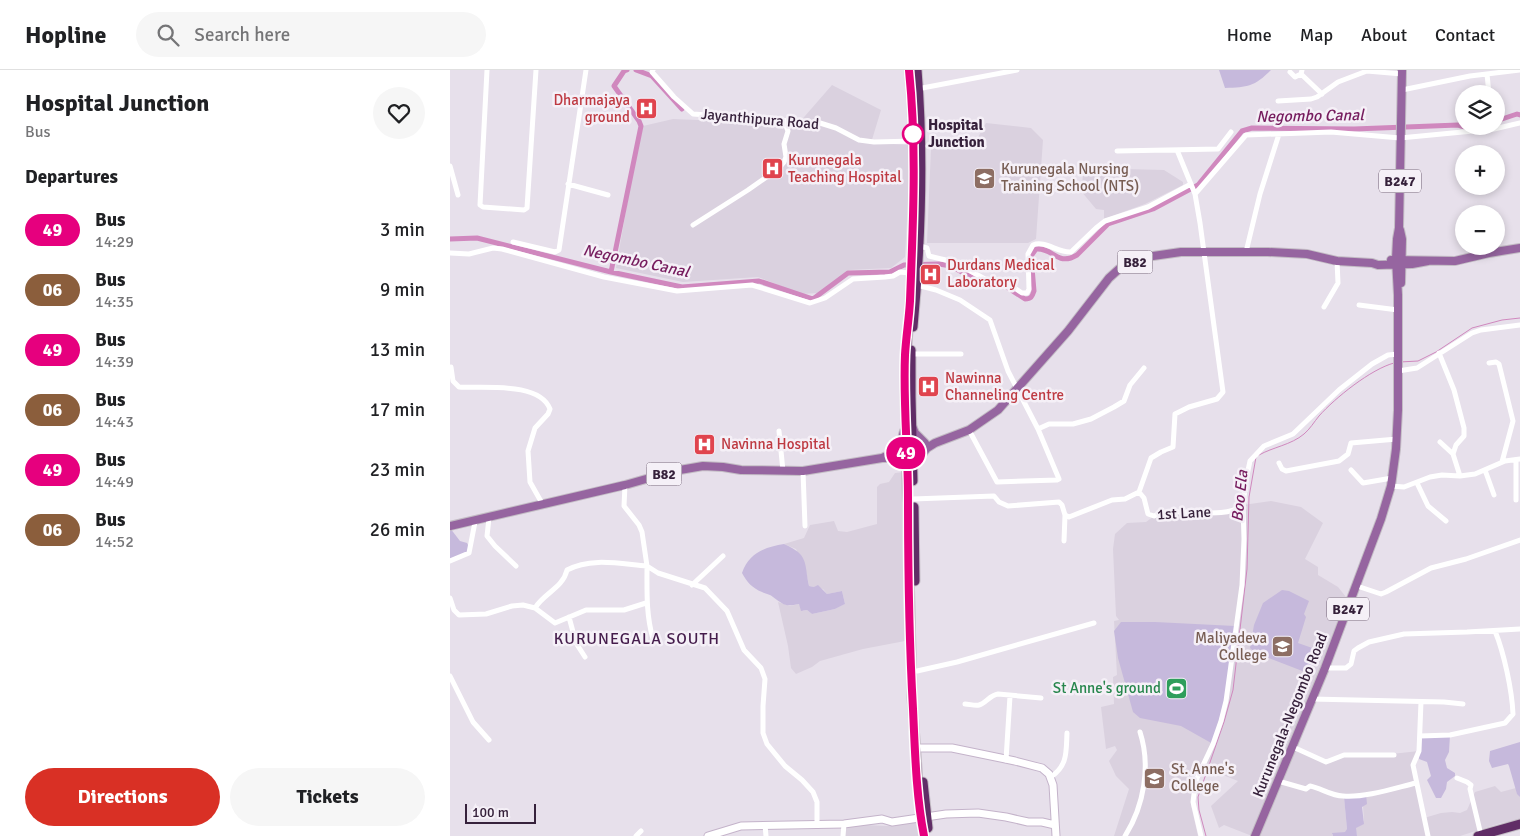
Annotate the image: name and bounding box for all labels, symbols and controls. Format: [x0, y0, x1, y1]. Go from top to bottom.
search box [136, 12, 486, 57]
text: Hopline [25, 20, 106, 50]
icon: search [154, 21, 182, 49]
text: Search here [194, 23, 290, 47]
text: Home [1227, 24, 1272, 46]
text: Map [1300, 24, 1333, 46]
text: About [1361, 24, 1407, 46]
text: Contact [1435, 24, 1495, 46]
map controls [1455, 85, 1505, 255]
button: layers [1455, 85, 1505, 135]
button: heart [373, 87, 425, 139]
text: Hospital Junction [25, 88, 210, 118]
place label: Dharmajaya ground [553, 91, 630, 126]
hospital icon: Dharmajaya ground [634, 97, 658, 121]
street label: Jayanthipura Road [700, 105, 820, 133]
water label: Negombo Canal [1256, 105, 1365, 127]
place label: Hospital Junction [928, 116, 985, 151]
text: Bus [25, 122, 50, 142]
marker: Hospital Junction [902, 123, 924, 145]
button: + [1455, 145, 1505, 195]
place label: Kurunegala Teaching Hospital [788, 151, 902, 186]
hospital icon: Kurunegala Teaching Hospital [760, 157, 784, 181]
place label: Kurunegala Nursing Training School (NTS) [1001, 160, 1139, 195]
text: Departures [25, 165, 118, 189]
school or university icon: Kurunegala Nursing Training School (NTS) [973, 166, 997, 190]
road number: B247 [1379, 170, 1421, 192]
button: − [1455, 205, 1505, 255]
text: Bus [95, 208, 126, 232]
text: 3 min [380, 218, 425, 242]
text: 49 [43, 219, 62, 241]
text: 14:29 [95, 232, 134, 252]
water label: Negombo Canal [581, 240, 692, 282]
road number: B82 [1118, 250, 1152, 273]
place label: Durdans Medical Laboratory [947, 256, 1055, 291]
hospital icon: Durdans Medical Laboratory [919, 262, 943, 286]
text: Bus [95, 268, 126, 292]
text: 9 min [380, 278, 425, 302]
text: 06 [43, 279, 62, 301]
text: 14:35 [95, 292, 134, 312]
text: Bus [95, 328, 126, 352]
text: 13 min [370, 338, 425, 362]
text: 49 [43, 339, 62, 361]
text: 14:39 [95, 352, 134, 372]
place label: Nawinna Channeling Centre [945, 369, 1064, 404]
hospital icon: Nawinna Channeling Centre [917, 375, 941, 399]
text: Bus [95, 388, 126, 412]
text: 17 min [370, 398, 425, 422]
text: 06 [43, 399, 62, 421]
text: 14:43 [95, 412, 134, 432]
hospital icon: Navinna Hospital [693, 432, 717, 456]
place label: Navinna Hospital [721, 435, 830, 453]
line badge: 49 [884, 437, 928, 469]
text: 49 [896, 442, 916, 464]
text: Bus [95, 448, 126, 472]
text: 23 min [370, 458, 425, 482]
text: 49 [43, 459, 62, 481]
road number: B82 [646, 462, 682, 486]
water label: Boo Ela [1227, 468, 1253, 523]
text: 14:49 [95, 472, 134, 492]
street label: 1st Lane [1156, 503, 1212, 523]
text: Bus [95, 508, 126, 532]
text: 26 min [370, 518, 425, 542]
text: 06 [43, 519, 62, 541]
text: 14:52 [95, 532, 134, 552]
road number: B247 [1327, 598, 1369, 620]
district label: KURUNEGALA SOUTH [554, 629, 720, 649]
place label: Maliyadeva College [1195, 629, 1267, 664]
street label: Kurunegala-Negombo Road [1249, 630, 1331, 800]
school or university icon: Maliyadeva College [1271, 635, 1295, 659]
sports icon: St Anne's ground [1165, 676, 1189, 700]
place label: St Anne's ground [1053, 679, 1161, 697]
place label: St. Anne's College [1171, 760, 1235, 795]
school or university icon: St. Anne's College [1143, 766, 1167, 790]
button: Directions [25, 768, 220, 826]
button: Tickets [230, 768, 425, 826]
scale bar [465, 801, 536, 824]
text: 100 m [472, 804, 509, 821]

